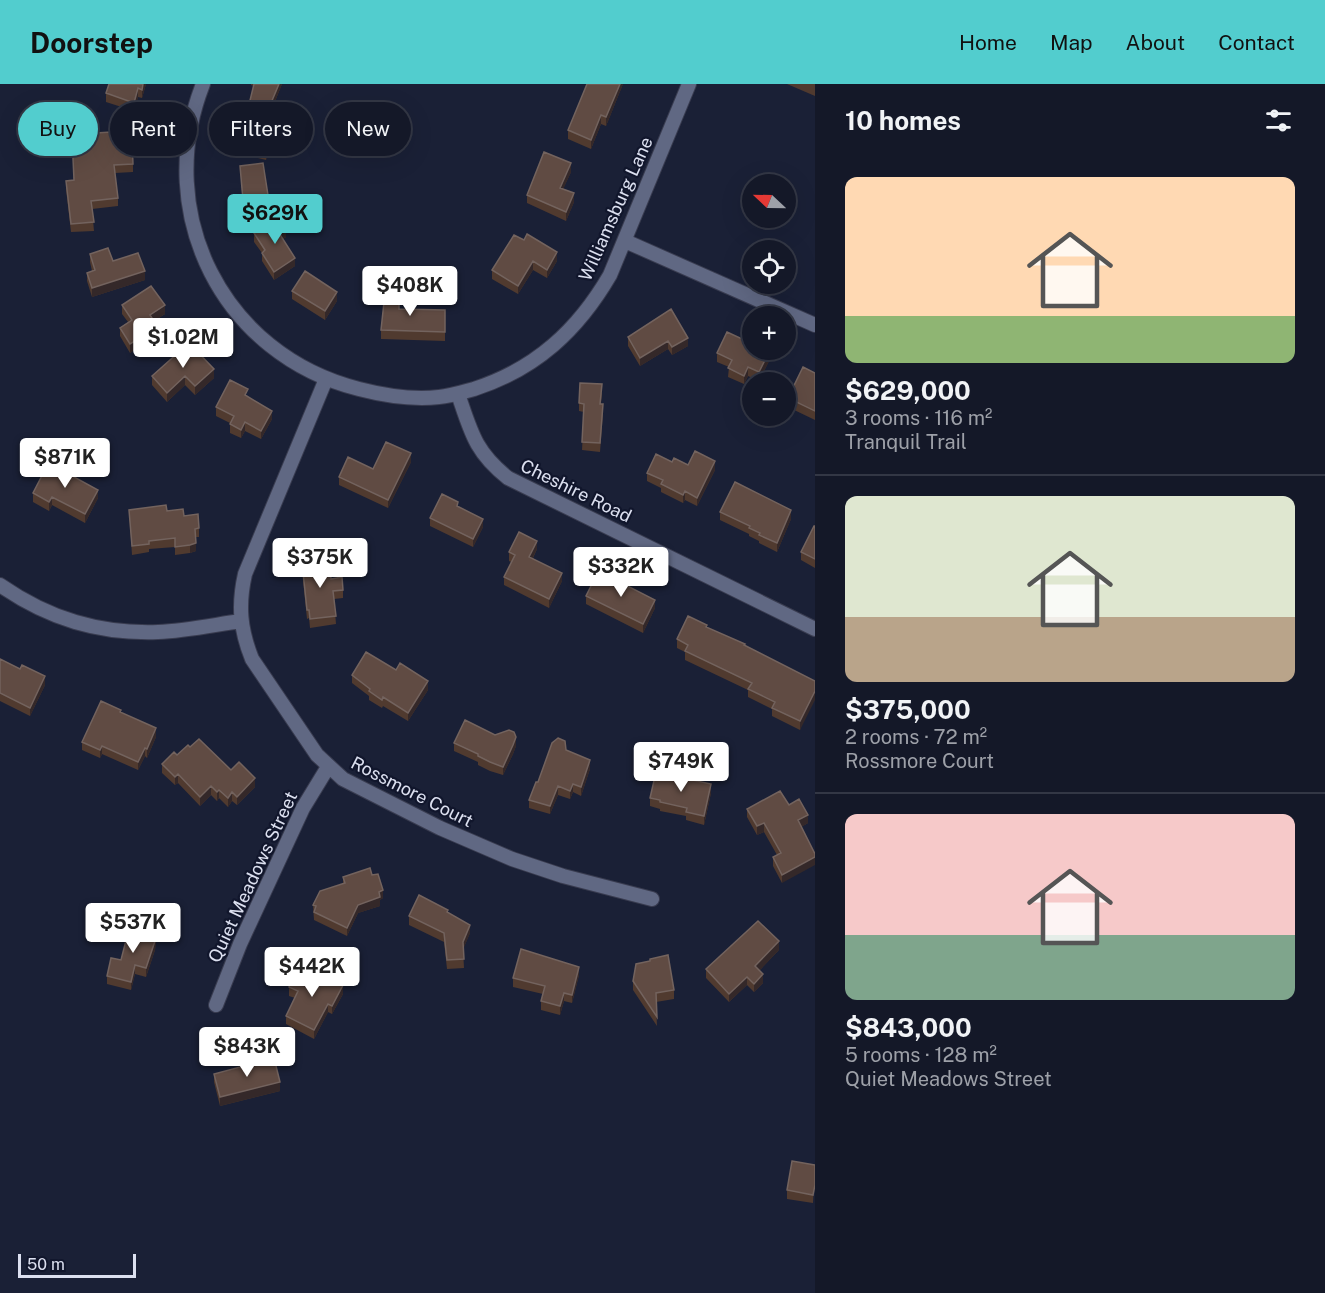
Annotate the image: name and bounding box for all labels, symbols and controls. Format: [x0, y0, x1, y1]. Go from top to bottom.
text: Doorstep [30, 26, 153, 59]
text: Home [959, 30, 1017, 55]
text: Map [1050, 30, 1093, 55]
text: About [1126, 30, 1185, 55]
text: Contact [1218, 30, 1295, 55]
chip: Buy [18, 102, 98, 156]
chip: Rent [110, 102, 197, 156]
chip: Filters [209, 102, 313, 156]
chip: New [325, 102, 411, 156]
icon: filters [1262, 104, 1295, 137]
text: 10 homes [845, 105, 961, 136]
street label: Williamsburg Lane [574, 133, 657, 284]
north arrow [742, 174, 796, 228]
map controls [742, 174, 796, 426]
pin: $629K [233, 194, 317, 245]
text: $629K [241, 201, 309, 225]
icon: home [1016, 216, 1124, 324]
button: locate [742, 240, 796, 294]
pin: $408K [368, 266, 452, 317]
text: $408K [376, 273, 444, 297]
button: + [742, 306, 796, 360]
pin: $1.02M [134, 318, 232, 369]
text: $1.02M [147, 325, 219, 349]
button: − [742, 372, 796, 426]
text: $629,000 [845, 375, 971, 406]
text: 3 rooms · 116 m² [845, 406, 992, 430]
text: Tranquil Trail [845, 430, 967, 454]
pin: $871K [23, 438, 107, 489]
text: $871K [34, 445, 96, 469]
street label: Cheshire Road [517, 455, 635, 526]
icon: home [1016, 535, 1124, 643]
pin: $375K [278, 538, 362, 589]
text: $375K [287, 545, 353, 569]
pin: $332K [579, 547, 663, 598]
text: $332K [587, 554, 655, 578]
text: $375,000 [845, 694, 971, 725]
text: 2 rooms · 72 m² [845, 725, 987, 749]
pin: $749K [639, 742, 723, 793]
text: $749K [648, 749, 714, 773]
text: Rossmore Court [845, 749, 994, 773]
street label: Rossmore Court [348, 752, 477, 831]
street label: Quiet Meadows Street [204, 788, 301, 966]
icon: home [1016, 853, 1124, 961]
pin: $537K [91, 903, 175, 954]
text: $537K [100, 910, 166, 934]
pin: $442K [270, 947, 354, 998]
text: $442K [279, 954, 345, 978]
text: $843,000 [845, 1012, 972, 1043]
pin: $843K [205, 1027, 289, 1078]
text: $843K [213, 1034, 281, 1058]
text: 5 rooms · 128 m² [845, 1043, 997, 1067]
text: Quiet Meadows Street [845, 1067, 1052, 1091]
scale bar [18, 1251, 136, 1278]
text: 50 m [27, 1255, 65, 1274]

